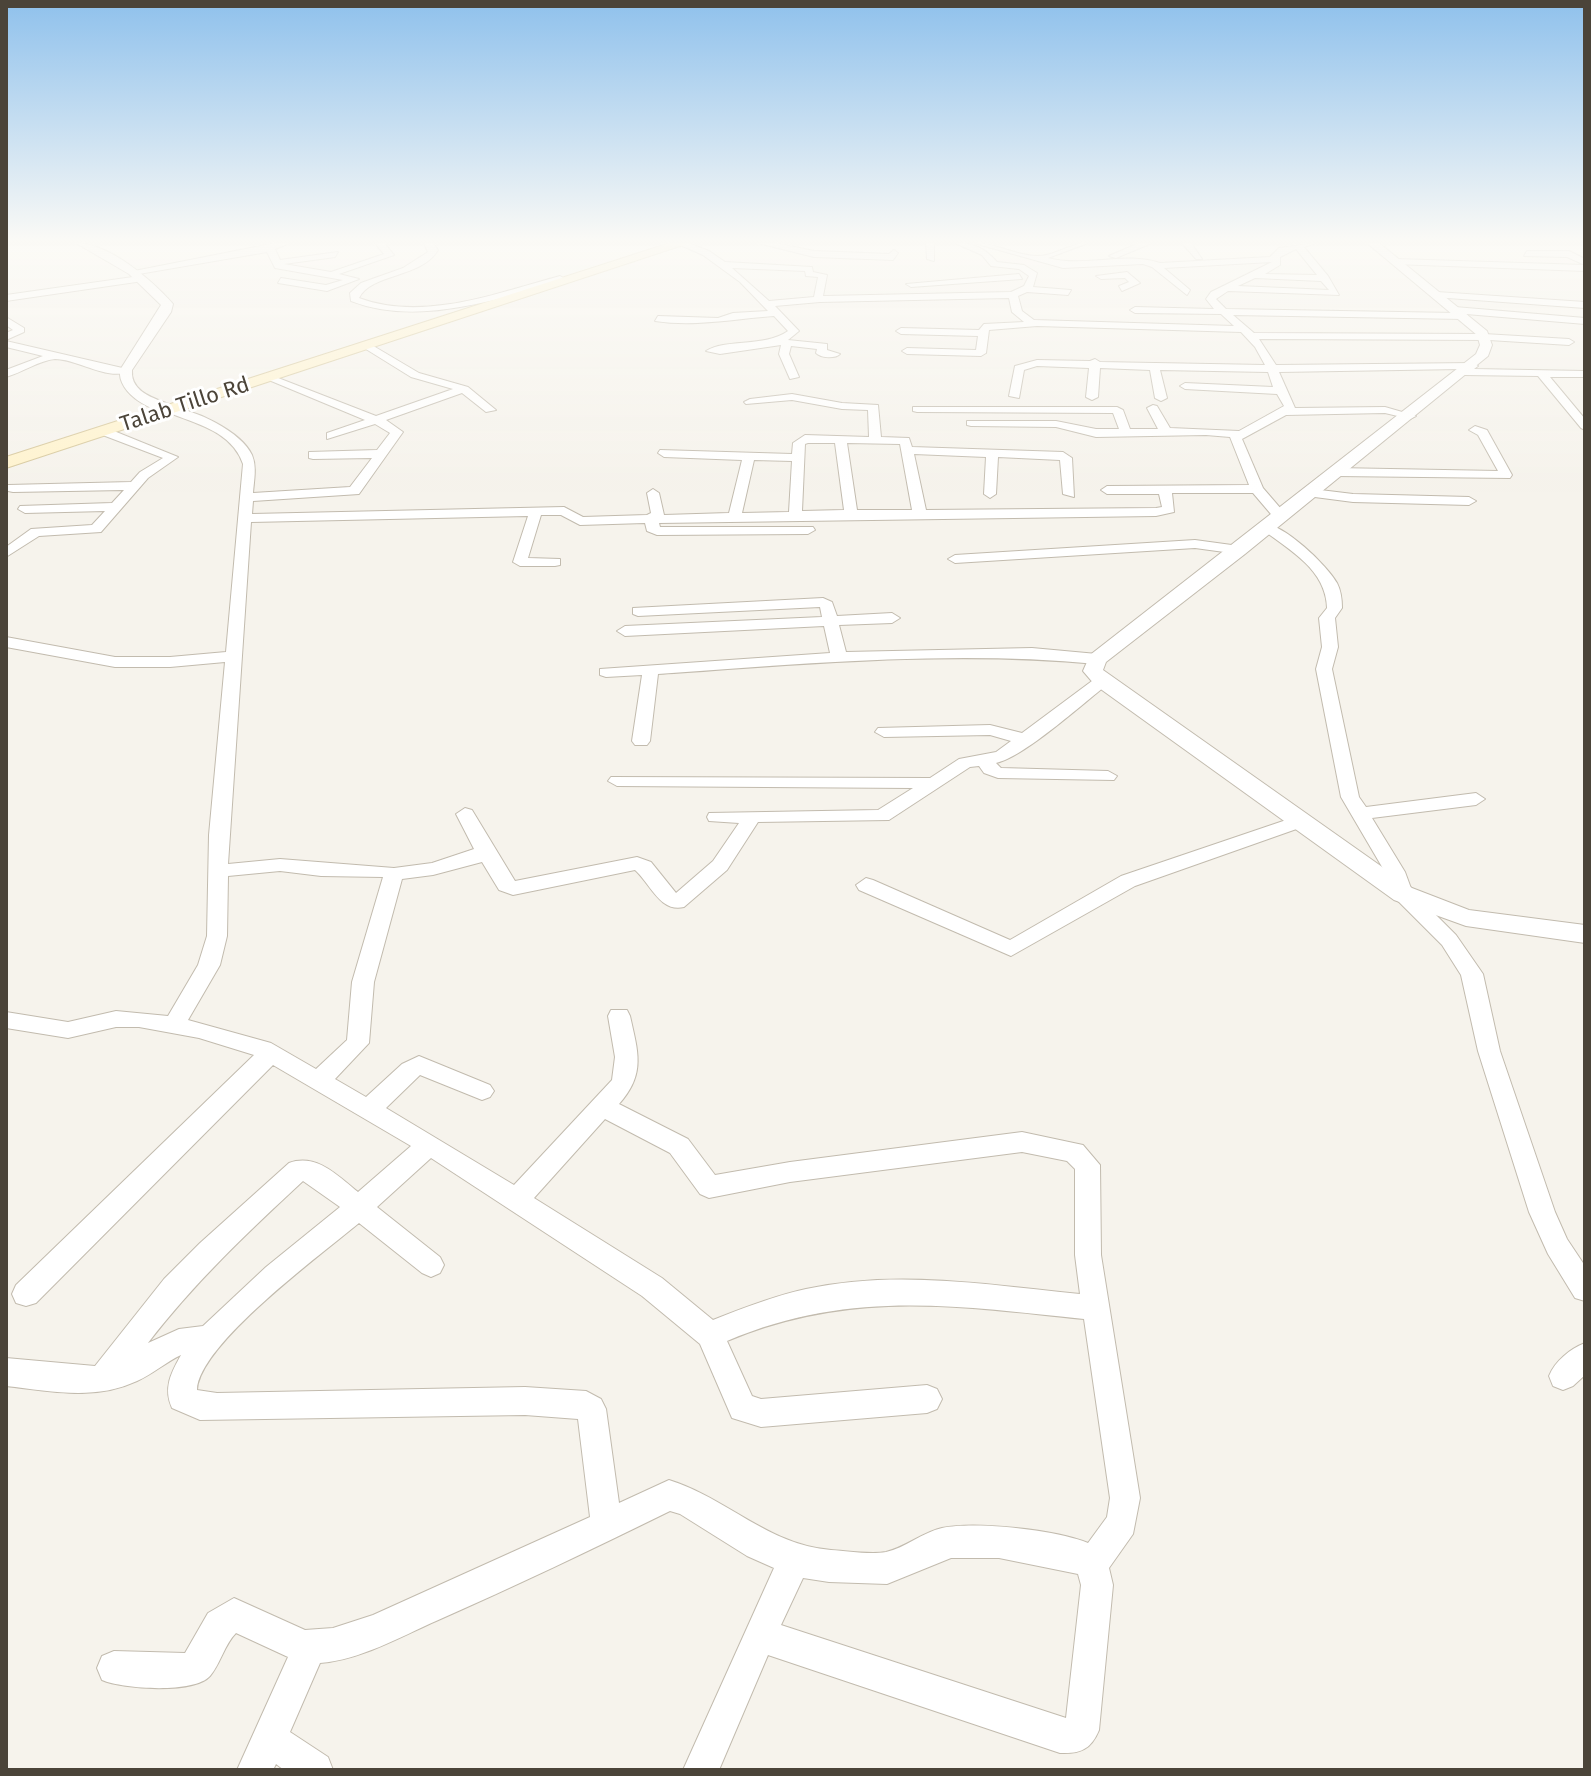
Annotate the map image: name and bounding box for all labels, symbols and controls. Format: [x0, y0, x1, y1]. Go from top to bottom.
street label: Talab Tillo Rd [117, 372, 253, 438]

